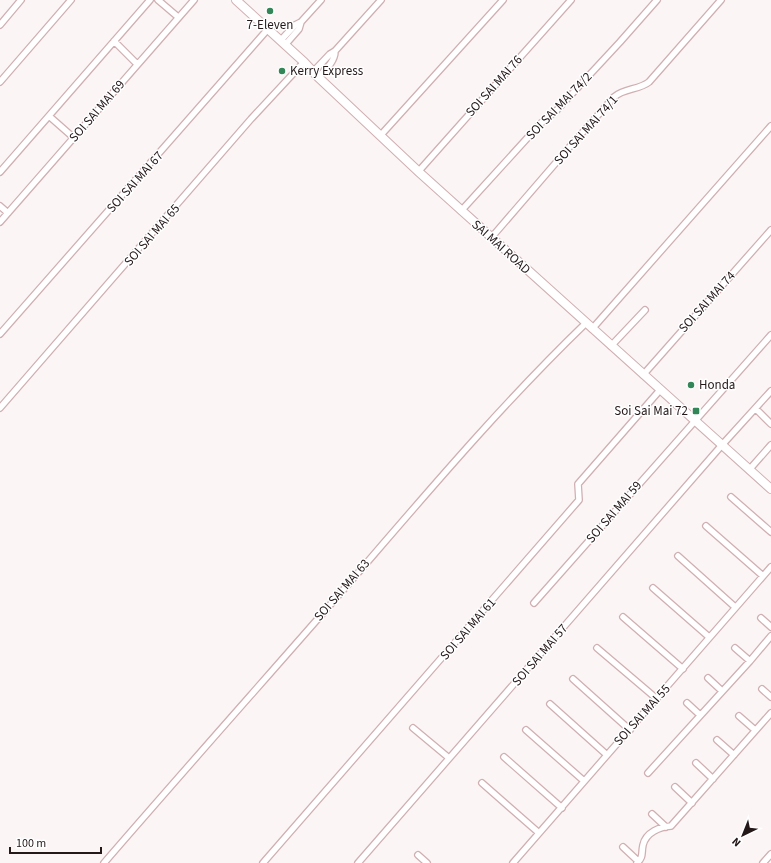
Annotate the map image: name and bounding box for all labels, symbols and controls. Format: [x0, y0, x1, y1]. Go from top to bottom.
marker: 7-Eleven [265, 6, 275, 16]
place label: 7-Eleven [247, 16, 293, 34]
street label: SOI SAI MAI 76 [462, 51, 526, 121]
place label: Kerry Express [290, 62, 364, 80]
marker: Kerry Express [277, 66, 287, 76]
street label: SOI SAI MAI 74/2 [522, 68, 596, 144]
street label: SOI SAI MAI 69 [65, 76, 129, 146]
street label: SOI SAI MAI 74/1 [550, 91, 622, 169]
street label: SOI SAI MAI 67 [103, 147, 167, 217]
street label: SOI SAI MAI 65 [120, 200, 184, 270]
street label: SAI MAI ROAD [468, 216, 534, 278]
street label: SOI SAI MAI 74 [675, 267, 740, 337]
place label: Honda [699, 376, 735, 394]
marker: Honda [686, 380, 696, 390]
place label: Soi Sai Mai 72 [614, 402, 688, 420]
marker: Soi Sai Mai 72 [691, 406, 701, 416]
street label: SOI SAI MAI 59 [582, 477, 646, 547]
street label: SOI SAI MAI 63 [310, 555, 374, 625]
street label: SOI SAI MAI 61 [436, 594, 500, 664]
street label: SOI SAI MAI 57 [508, 620, 572, 690]
street label: SOI SAI MAI 55 [610, 680, 674, 750]
north arrow [723, 815, 763, 855]
scale bar [10, 829, 101, 855]
text: N [729, 834, 744, 850]
text: 100 m [16, 835, 46, 852]

